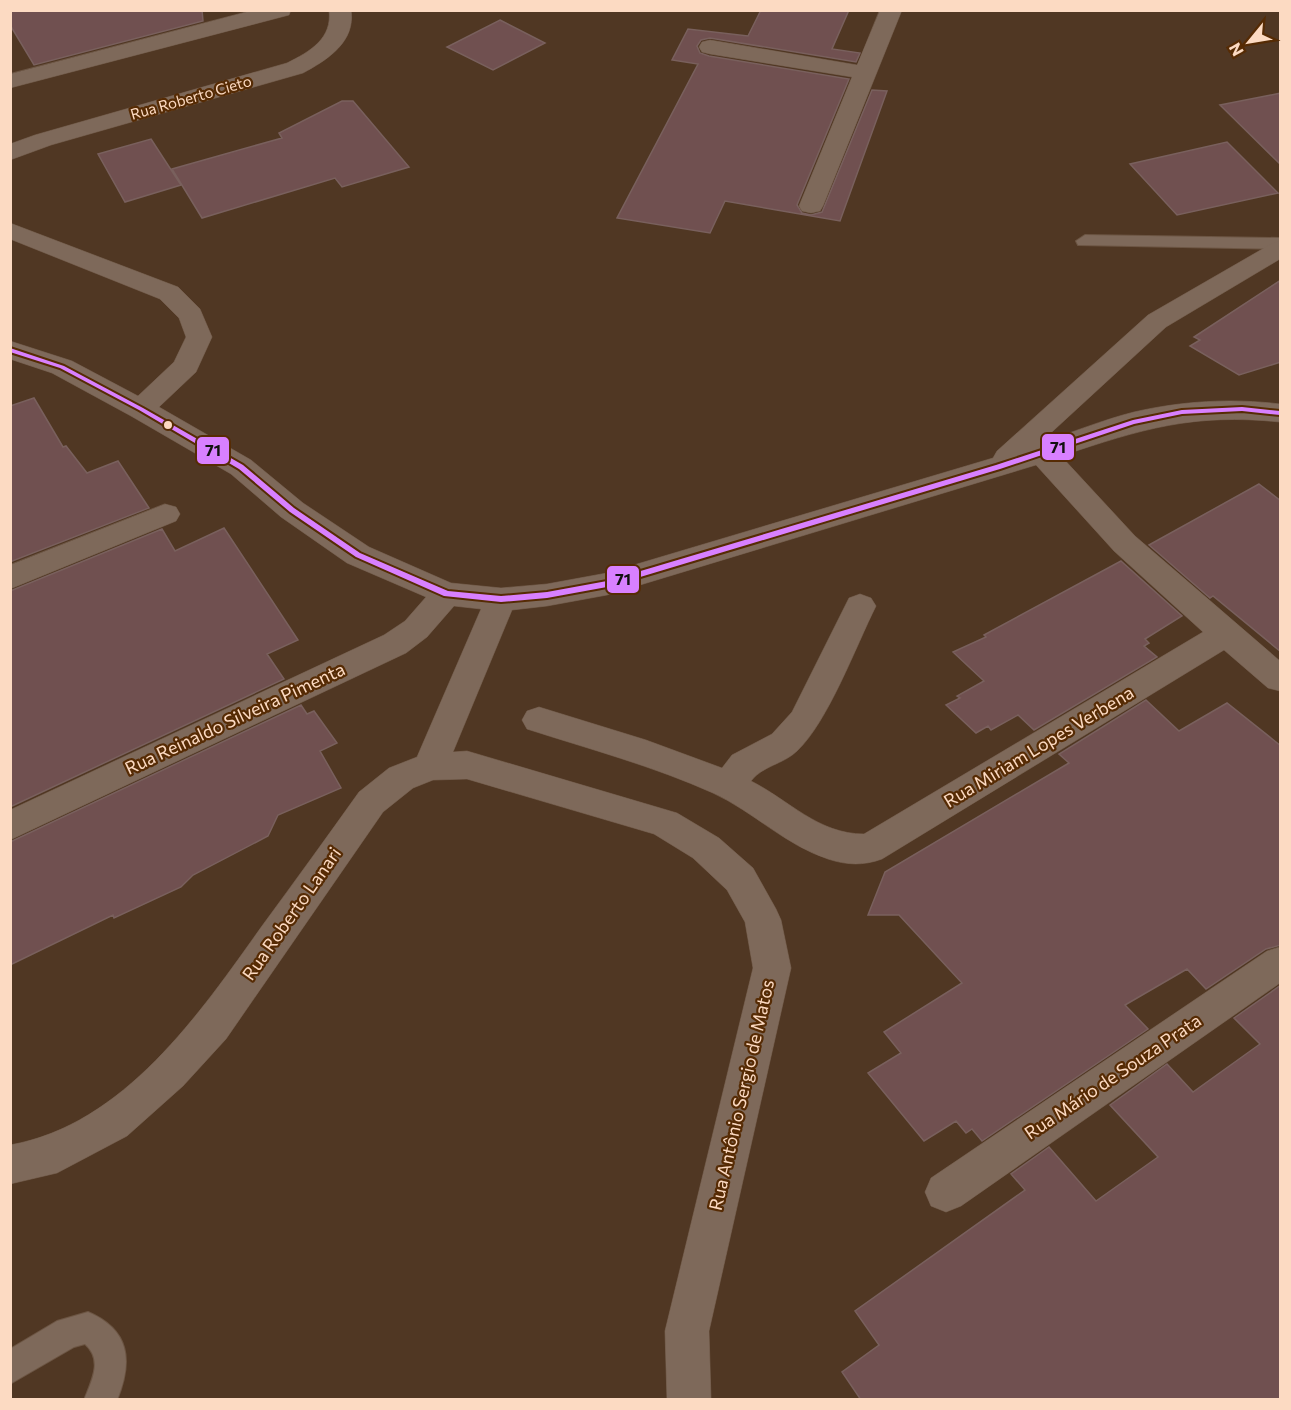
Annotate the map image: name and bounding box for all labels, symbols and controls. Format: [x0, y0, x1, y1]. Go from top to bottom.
north arrow [1219, 12, 1279, 72]
text: N [1224, 40, 1247, 60]
street label: Rua Roberto Cieto [128, 71, 253, 123]
unlabelled marker [162, 419, 174, 431]
line badge: 71 [1041, 433, 1075, 461]
line badge: 71 [196, 436, 230, 465]
text: 71 [1050, 437, 1066, 456]
text: 71 [205, 440, 221, 459]
line badge: 71 [606, 565, 640, 594]
text: 71 [615, 569, 631, 588]
street label: Rua Reinaldo Silveira Pimenta [121, 657, 348, 779]
street label: Rua Miriam Lopes Verbena [940, 681, 1137, 812]
street label: Rua Roberto Lanari [237, 843, 345, 984]
street label: Rua Antônio Sergio de Matos [704, 977, 778, 1212]
street label: Rua Mário de Souza Prata [1020, 1009, 1205, 1144]

